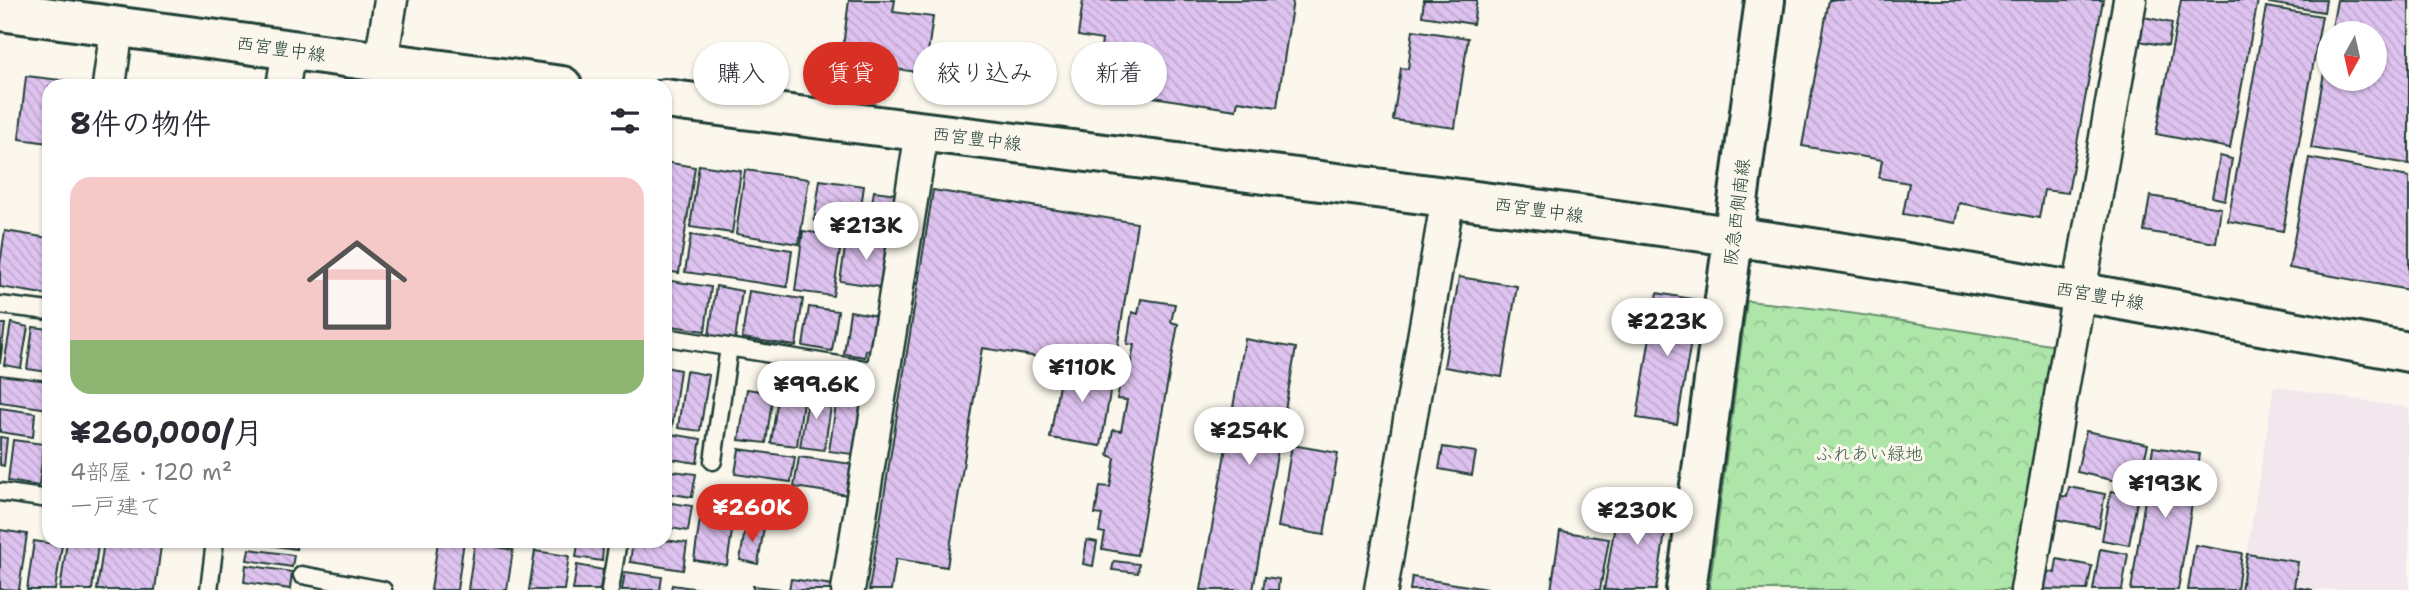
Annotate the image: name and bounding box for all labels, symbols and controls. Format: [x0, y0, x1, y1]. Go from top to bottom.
north arrow [2317, 21, 2387, 91]
map controls [2317, 21, 2387, 91]
street label: 西宮豊中線 [235, 31, 327, 67]
chip: 購入 [693, 42, 789, 105]
chip: 賃貸 [803, 42, 899, 105]
chip: 絞り込み [913, 42, 1057, 105]
chip: 新着 [1071, 42, 1167, 105]
icon: filters [606, 102, 644, 140]
text: 8件の物件 [70, 103, 211, 144]
street label: 西宮豊中線 [931, 122, 1023, 156]
street label: 阪急西側南線 [1719, 157, 1755, 267]
street label: 西宮豊中線 [1493, 192, 1585, 228]
pin: ¥213K [817, 202, 915, 262]
text: ¥213K [830, 210, 902, 240]
icon: home [294, 222, 420, 348]
street label: 西宮豊中線 [2054, 276, 2146, 316]
pin: ¥223K [1618, 298, 1716, 358]
text: ¥223K [1627, 306, 1707, 336]
pin: ¥110K [1033, 344, 1131, 404]
text: ¥110K [1048, 352, 1116, 382]
pin: ¥99.6K [759, 362, 873, 421]
text: ¥99.6K [773, 369, 859, 399]
pin: ¥254K [1200, 407, 1298, 467]
text: ¥260,000/月 [70, 412, 263, 453]
text: ¥254K [1210, 415, 1288, 445]
park label: ふれあい緑地 [1815, 442, 1923, 466]
text: 4部屋 · 120 m² [70, 457, 232, 487]
pin: ¥193K [2116, 461, 2214, 520]
text: ¥193K [2128, 468, 2202, 498]
pin: ¥260K [703, 484, 801, 544]
pin: ¥230K [1588, 488, 1686, 547]
text: 一戸建て [70, 491, 162, 521]
text: ¥260K [712, 492, 792, 522]
text: ¥230K [1597, 495, 1677, 525]

